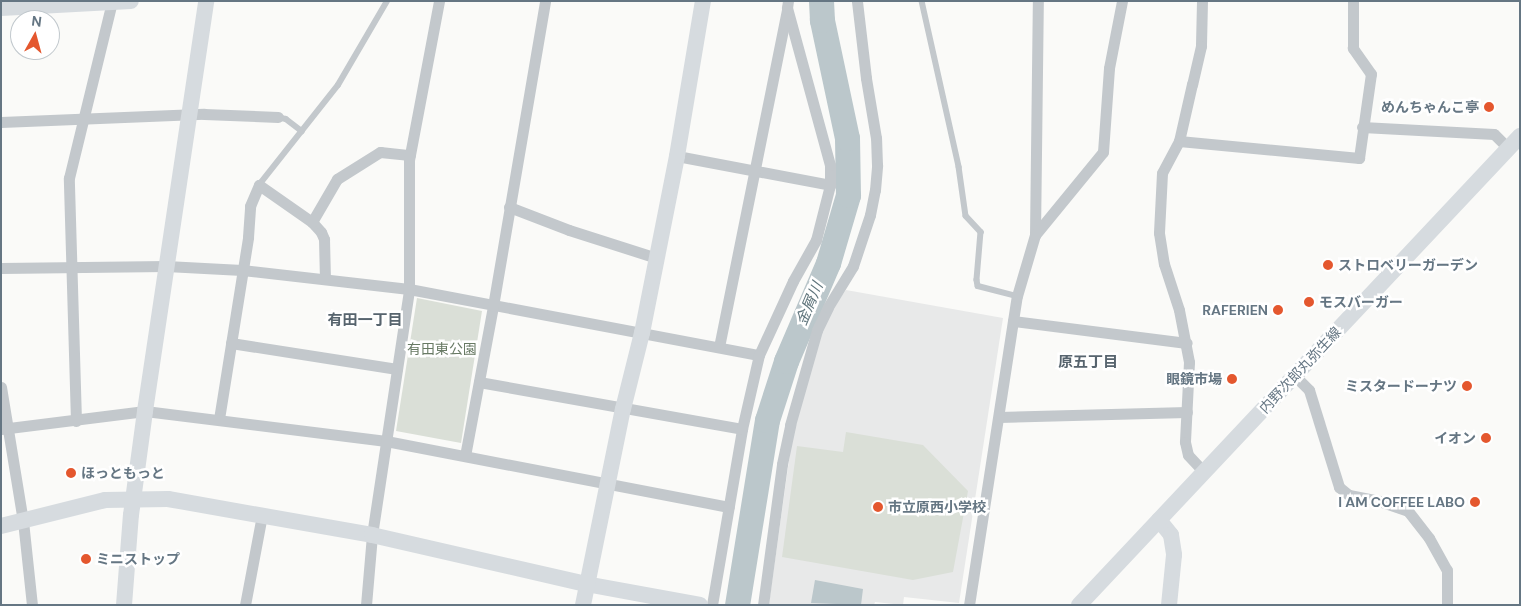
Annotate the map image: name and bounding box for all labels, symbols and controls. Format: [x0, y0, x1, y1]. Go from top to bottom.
north arrow [10, 10, 60, 60]
text: N [31, 12, 43, 31]
place label: めんちゃんこ亭 [1381, 99, 1479, 115]
marker: めんちゃんこ亭 [1483, 101, 1495, 113]
place label: ストロベリーガーデン [1338, 257, 1478, 273]
marker: ストロベリーガーデン [1322, 259, 1334, 271]
water label: 金屑川 [793, 280, 827, 328]
place label: モスバーガー [1319, 294, 1403, 310]
marker: モスバーガー [1303, 296, 1315, 308]
place label: RAFERIEN [1202, 302, 1268, 318]
marker: RAFERIEN [1272, 304, 1284, 316]
district label: 有田一丁目 [328, 312, 402, 330]
street label: 内野次郎丸弥生線 [1256, 323, 1344, 417]
park label: 有田東公園 [407, 341, 477, 357]
district label: 原五丁目 [1058, 354, 1118, 372]
place label: 眼鏡市場 [1166, 371, 1222, 387]
marker: 眼鏡市場 [1226, 373, 1238, 385]
place label: ミスタードーナツ [1345, 378, 1457, 394]
marker: ミスタードーナツ [1461, 380, 1473, 392]
place label: イオン [1434, 430, 1476, 446]
marker: イオン [1480, 432, 1492, 444]
place label: ほっともっと [81, 465, 165, 481]
marker: ほっともっと [65, 467, 77, 479]
place label: I AM COFFEE LABO [1338, 494, 1465, 510]
marker: I AM COFFEE LABO [1469, 496, 1481, 508]
place label: 市立原西小学校 [888, 499, 986, 515]
marker: 市立原西小学校 [872, 501, 884, 513]
place label: ミニストップ [96, 551, 180, 567]
marker: ミニストップ [80, 553, 92, 565]

